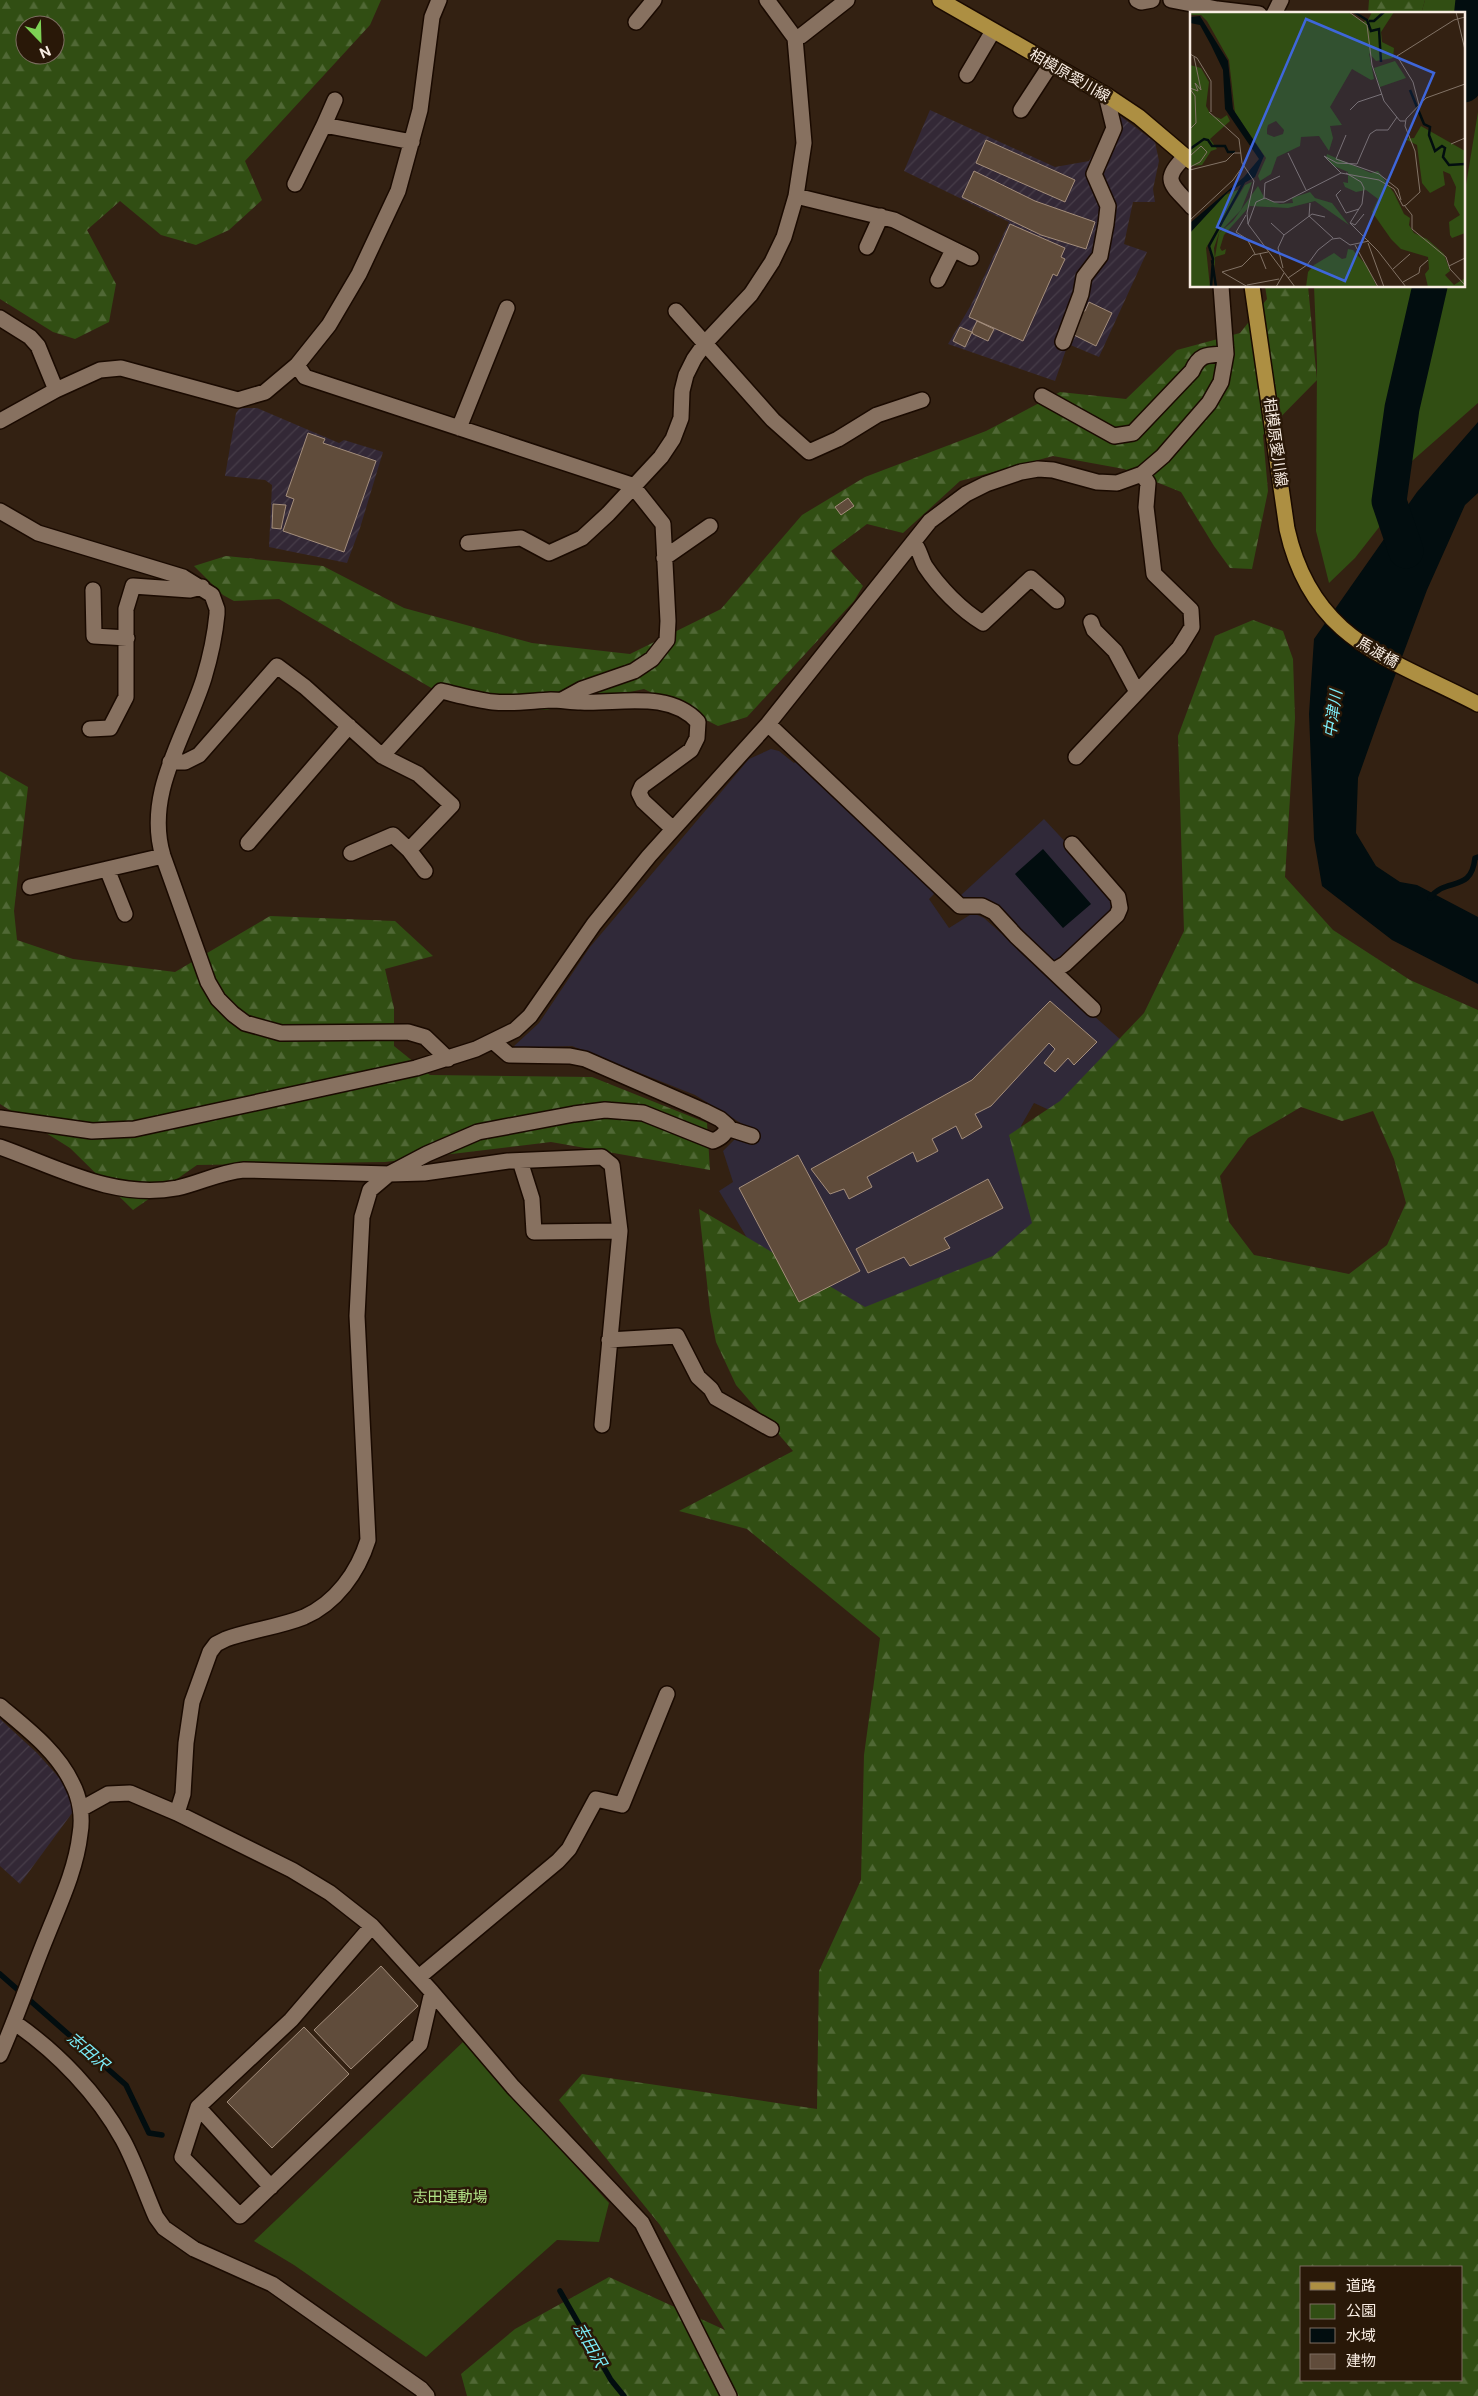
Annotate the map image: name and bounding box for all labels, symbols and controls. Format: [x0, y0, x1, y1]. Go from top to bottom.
inset map [1190, 12, 1466, 288]
north arrow [15, 15, 65, 65]
text: N [37, 42, 53, 61]
street label: 相模原愛川線 [1027, 45, 1113, 105]
street label: 相模原愛川線 [1261, 396, 1291, 488]
street label: 馬渡橋 [1354, 633, 1402, 671]
water label: 中津川 [1320, 687, 1346, 739]
water label: 志田沢 [64, 2028, 114, 2075]
park label: 志田運動場 [412, 2188, 488, 2205]
legend [1300, 2266, 1463, 2381]
text: 道路 [1346, 2277, 1376, 2294]
text: 公園 [1346, 2302, 1376, 2319]
water label: 志田沢 [570, 2319, 611, 2372]
text: 水域 [1346, 2327, 1376, 2344]
text: 建物 [1346, 2352, 1376, 2369]

